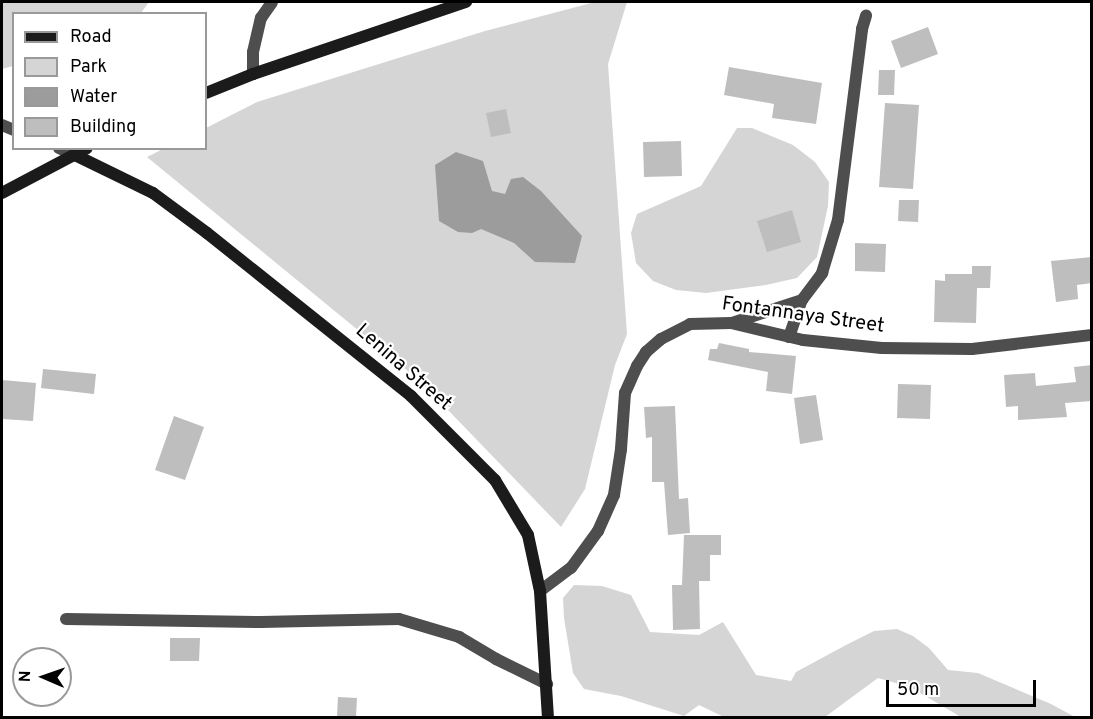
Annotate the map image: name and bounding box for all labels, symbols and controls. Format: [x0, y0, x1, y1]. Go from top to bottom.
legend [12, 12, 207, 150]
text: Road [70, 26, 112, 49]
text: Park [70, 56, 107, 79]
text: Water [70, 86, 117, 109]
text: Building [70, 116, 136, 139]
street label: Fontannaya Street [720, 293, 886, 339]
street label: Lenina Street [350, 320, 456, 416]
north arrow [12, 647, 72, 707]
scale bar [889, 668, 1039, 706]
text: N [16, 670, 36, 683]
text: 50 m [897, 679, 939, 702]

